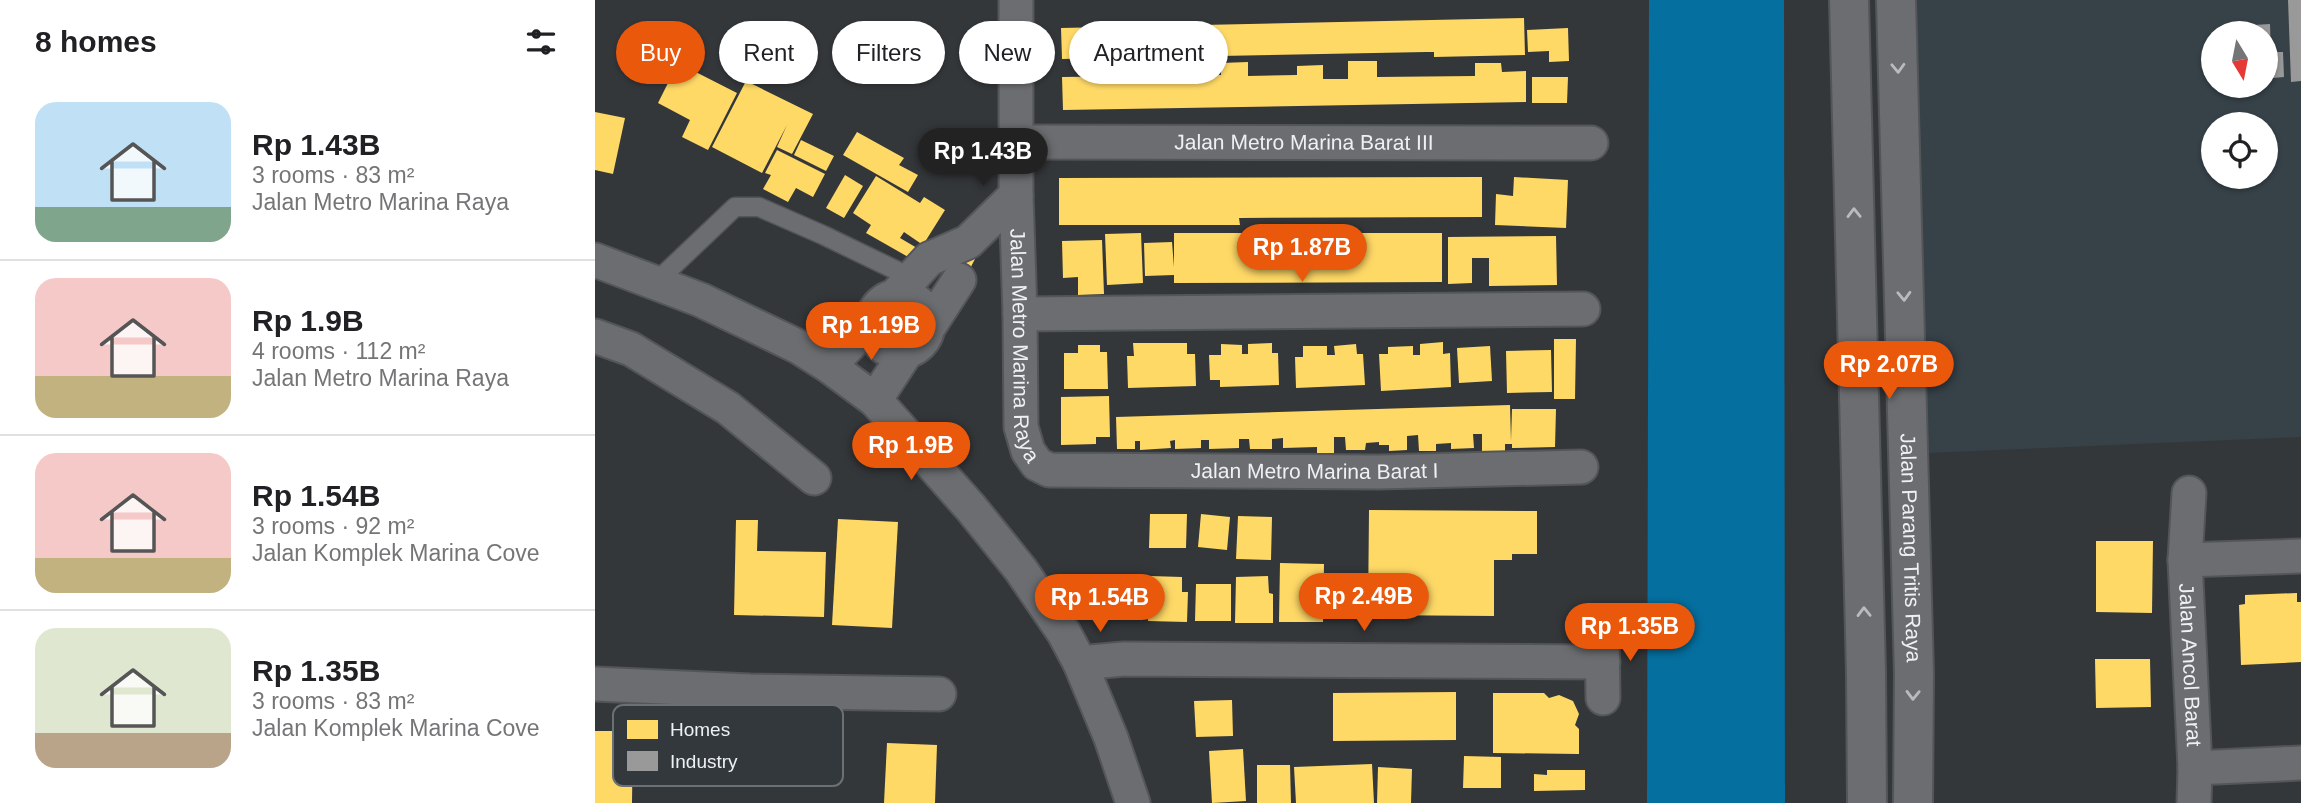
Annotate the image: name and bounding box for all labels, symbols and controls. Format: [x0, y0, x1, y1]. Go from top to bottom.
chip: Buy [616, 21, 705, 84]
chip: Rent [719, 21, 818, 84]
chip: Filters [832, 21, 945, 84]
chip: New [959, 21, 1055, 84]
chip: Apartment [1069, 21, 1228, 84]
north arrow [2201, 21, 2279, 98]
map controls [2201, 21, 2278, 189]
icon: filters [522, 23, 560, 61]
text: 8 homes [35, 25, 157, 58]
one-way arrow [1890, 63, 1905, 74]
button: locate [2201, 112, 2278, 189]
text: Rp 1.43B [252, 128, 380, 161]
pin: Rp 1.43B [911, 128, 1055, 188]
icon: home [91, 130, 175, 214]
street label: Jalan Metro Marina Barat III [1174, 130, 1434, 154]
text: Rp 1.43B [934, 138, 1032, 164]
text: 3 rooms · 83 m² [252, 162, 414, 188]
text: Jalan Metro Marina Raya [252, 189, 509, 215]
one-way arrow [1847, 208, 1862, 219]
pin: Rp 1.87B [1230, 224, 1374, 284]
street label: Jalan Metro Marina Raya [1006, 228, 1044, 467]
text: Rp 1.87B [1253, 234, 1351, 260]
one-way arrow [1896, 290, 1911, 301]
pin: Rp 1.19B [799, 302, 943, 362]
text: Rp 1.9B [252, 304, 364, 337]
icon: home [91, 306, 175, 390]
text: Rp 1.19B [822, 312, 920, 338]
text: 4 rooms · 112 m² [252, 338, 425, 364]
pin: Rp 2.07B [1817, 342, 1961, 401]
text: Rp 2.07B [1840, 351, 1938, 377]
text: Jalan Metro Marina Raya [252, 365, 509, 391]
pin: Rp 1.9B [846, 422, 976, 482]
text: Rp 1.9B [868, 432, 954, 458]
street label: Jalan Parang Tritis Raya [1897, 433, 1926, 663]
street label: Jalan Metro Marina Barat I [1191, 459, 1439, 483]
text: Rp 1.54B [252, 479, 380, 512]
icon: home [91, 481, 175, 565]
text: 3 rooms · 92 m² [252, 513, 414, 539]
text: Jalan Komplek Marina Cove [252, 540, 540, 566]
pin: Rp 1.54B [1028, 574, 1172, 634]
pin: Rp 2.49B [1292, 574, 1436, 633]
street label: Jalan Ancol Barat [2175, 582, 2206, 747]
text: Rp 2.49B [1315, 583, 1413, 609]
text: Rp 1.54B [1051, 584, 1149, 610]
pin: Rp 1.35B [1558, 604, 1702, 663]
one-way arrow [1856, 607, 1872, 617]
text: Rp 1.35B [1581, 613, 1679, 639]
text: Rp 1.35B [252, 654, 380, 687]
icon: home [91, 656, 175, 740]
text: 3 rooms · 83 m² [252, 688, 414, 714]
one-way arrow [1906, 689, 1921, 700]
legend [613, 705, 843, 786]
text: Jalan Komplek Marina Cove [252, 715, 540, 741]
text: Homes [670, 719, 730, 740]
text: Industry [670, 751, 738, 772]

